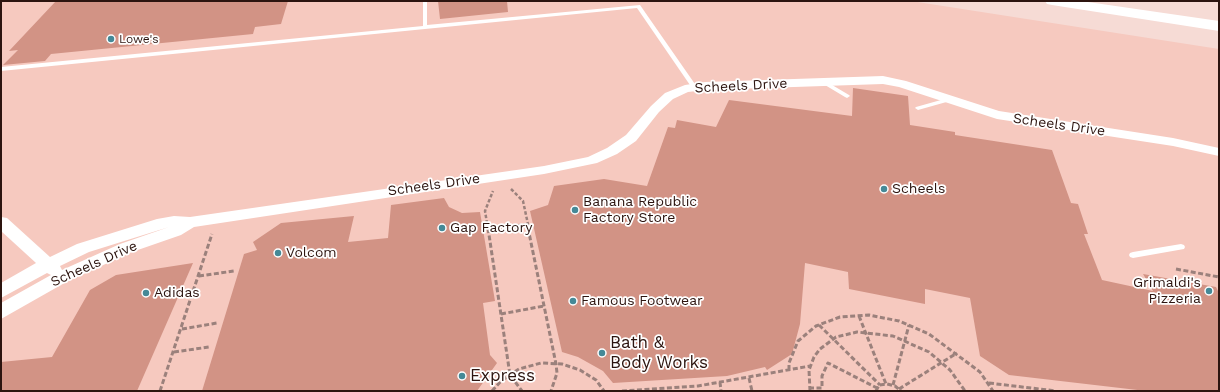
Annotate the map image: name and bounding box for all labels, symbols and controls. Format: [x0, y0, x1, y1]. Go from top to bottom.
place label: Lowe's [119, 32, 159, 46]
marker: Lowe's [106, 34, 116, 44]
street label: Scheels Drive [694, 75, 788, 97]
street label: Scheels Drive [1012, 110, 1106, 140]
street label: Scheels Drive [387, 170, 481, 200]
place label: Scheels [892, 181, 945, 197]
marker: Scheels [879, 184, 889, 194]
place label: Banana Republic Factory Store [583, 194, 697, 226]
marker: Banana Republic Factory Store [570, 205, 580, 215]
place label: Gap Factory [450, 220, 532, 236]
marker: Gap Factory [437, 223, 447, 233]
street label: Scheels Drive [48, 237, 140, 291]
place label: Volcom [286, 245, 337, 261]
marker: Volcom [273, 248, 283, 258]
place label: Grimaldi's Pizzeria [1133, 275, 1201, 308]
place label: Adidas [154, 285, 200, 301]
marker: Grimaldi's Pizzeria [1204, 286, 1214, 296]
marker: Adidas [141, 288, 151, 298]
place label: Famous Footwear [581, 293, 703, 309]
marker: Famous Footwear [568, 296, 578, 306]
place label: Bath & Body Works [610, 333, 708, 373]
marker: Bath & Body Works [597, 348, 607, 358]
place label: Express [470, 366, 535, 386]
marker: Express [457, 371, 467, 381]

